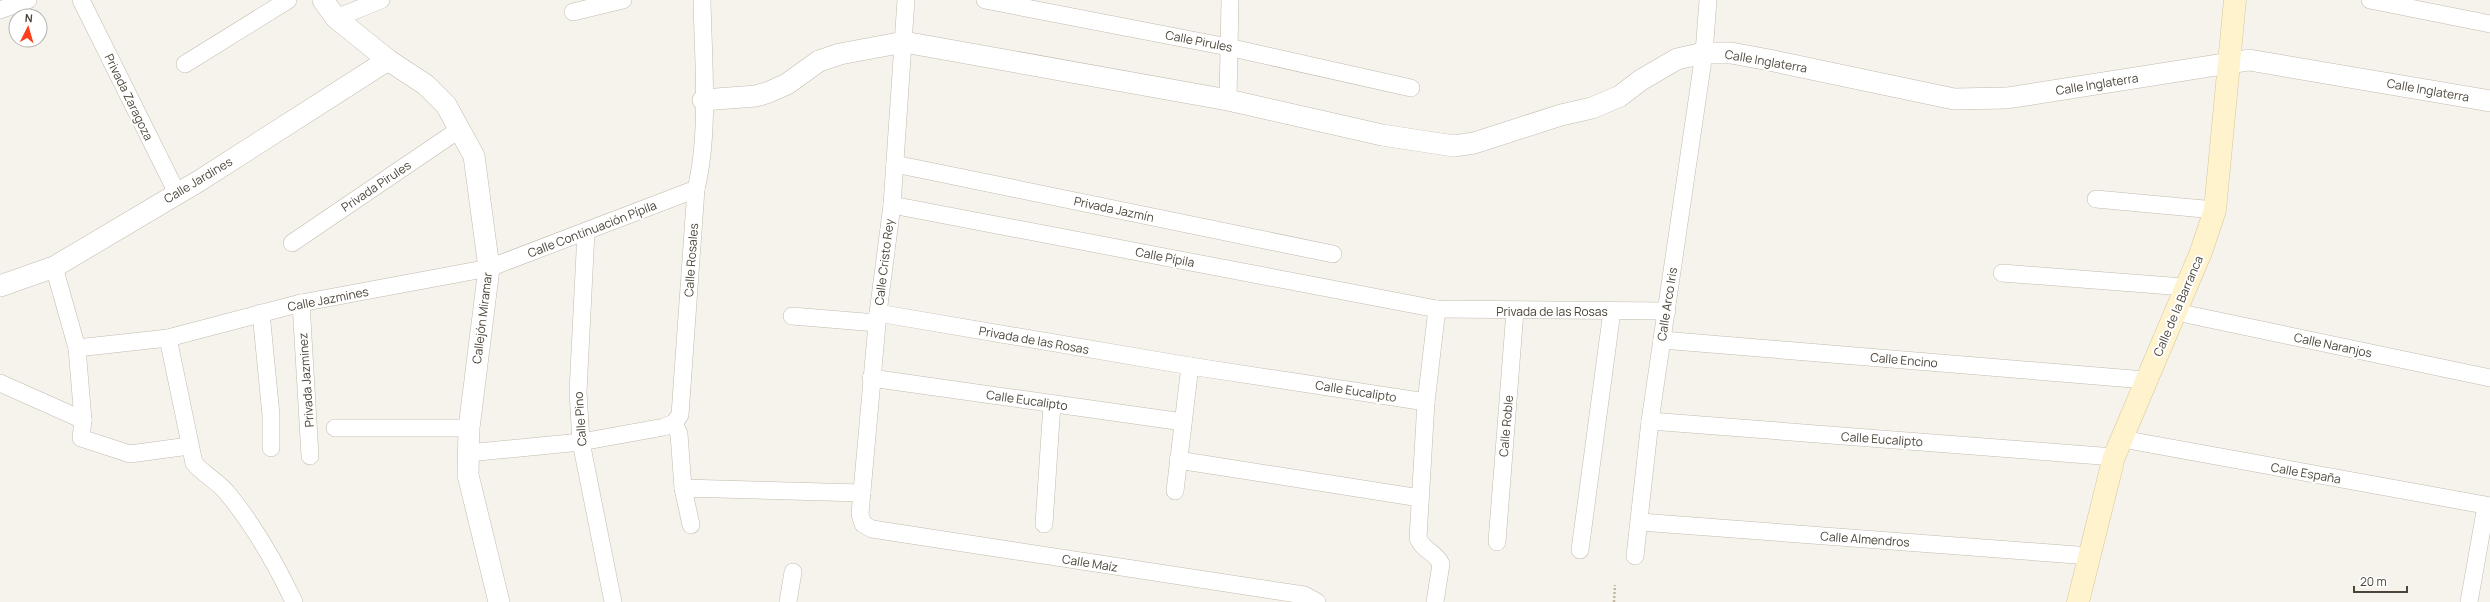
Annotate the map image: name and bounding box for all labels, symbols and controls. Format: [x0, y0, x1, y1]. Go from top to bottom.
north arrow [8, 8, 48, 48]
text: N [24, 10, 34, 25]
street label: Calle Pirules [1164, 26, 1234, 56]
street label: Calle Inglaterra [1723, 45, 1809, 77]
street label: Privada Zaragoza [101, 51, 157, 143]
street label: Calle Inglaterra [2054, 69, 2140, 99]
street label: Calle Inglaterra [2385, 74, 2471, 106]
street label: Calle Jardines [161, 153, 235, 207]
street label: Privada Pirules [338, 156, 414, 216]
street label: Privada Jazmín [1072, 192, 1156, 226]
street label: Calle Continuación Pípila [525, 197, 659, 261]
street label: Calle Cristo Rey [870, 217, 898, 306]
street label: Calle Rosales [680, 223, 702, 297]
street label: Calle Pípila [1134, 243, 1196, 271]
street label: Calle de la Barranca [2149, 253, 2207, 359]
street label: Calle Arco Iris [1653, 266, 1681, 342]
street label: Callejón Miramar [468, 270, 496, 365]
street label: Calle Jazmines [286, 283, 370, 315]
street label: Privada de las Rosas [1496, 303, 1608, 320]
street label: Privada de las Rosas [978, 322, 1090, 358]
street label: Calle Naranjos [2292, 328, 2374, 362]
street label: Privada Jazminez [294, 332, 318, 428]
street label: Calle Encino [1870, 349, 1938, 371]
street label: Calle Eucalipto [1314, 376, 1398, 406]
street label: Calle Eucalipto [985, 386, 1069, 414]
street label: Calle Pino [570, 391, 590, 447]
street label: Calle Roble [1495, 394, 1517, 458]
street label: Calle Eucalipto [1841, 428, 1923, 450]
street label: Calle España [2270, 458, 2342, 488]
street label: Calle Almendros [1820, 527, 1910, 551]
street label: Calle Maíz [1061, 550, 1119, 576]
scale bar [2354, 568, 2407, 594]
text: 20 m [2360, 573, 2387, 590]

